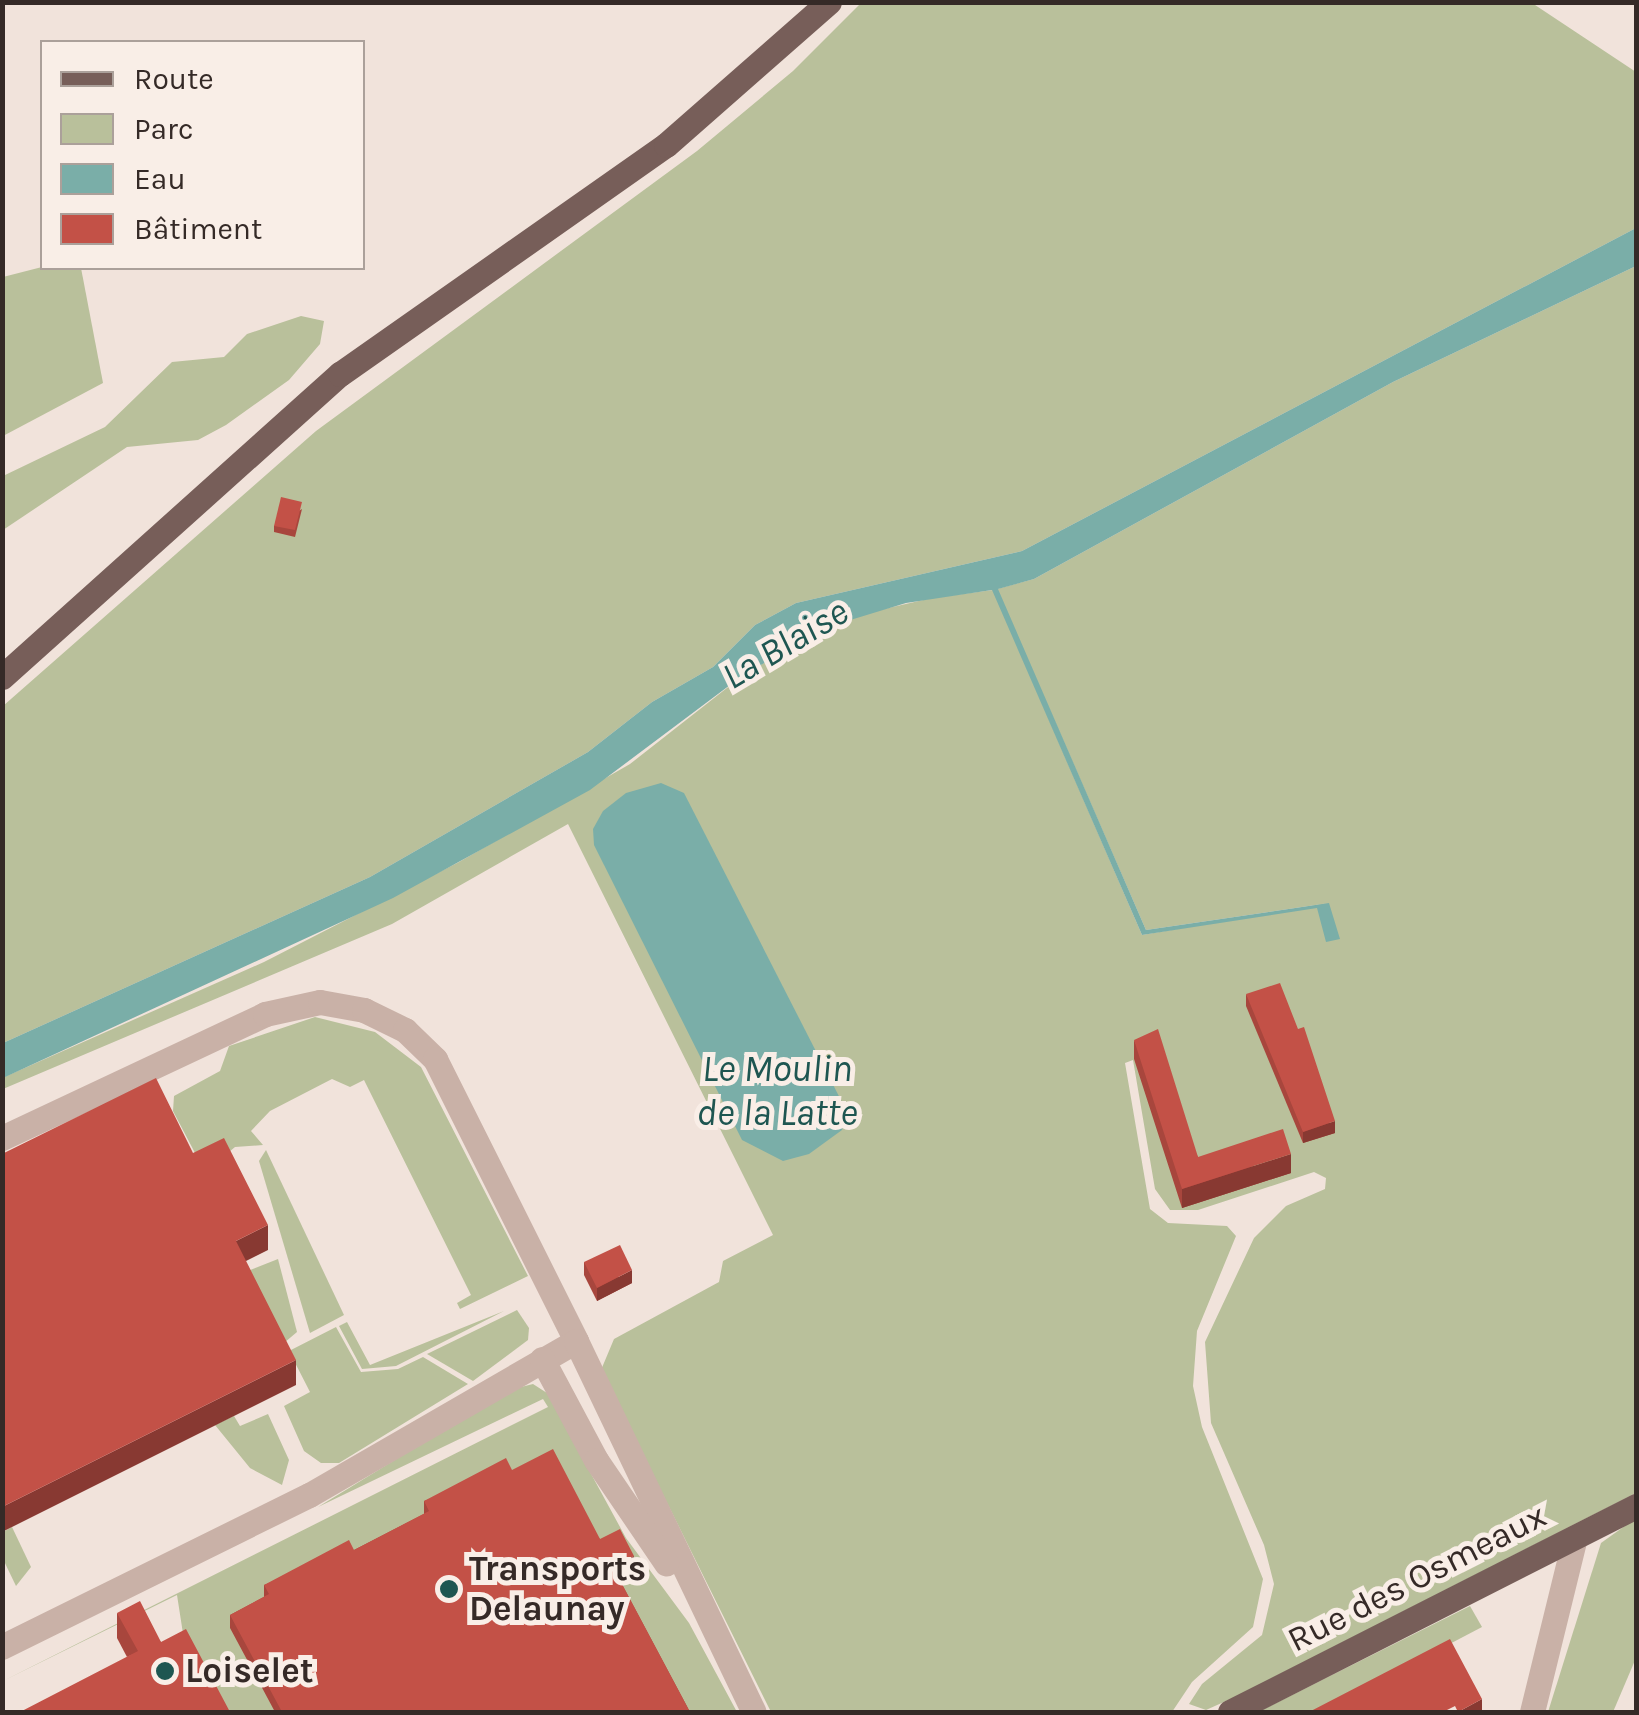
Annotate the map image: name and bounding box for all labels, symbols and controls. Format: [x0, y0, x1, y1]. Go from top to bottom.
legend [40, 40, 365, 270]
text: Route [134, 61, 214, 97]
text: Parc [134, 111, 193, 147]
text: Eau [134, 161, 186, 197]
text: Bâtiment [134, 211, 262, 247]
water label: La Blaise [714, 589, 856, 699]
water label: Le Moulin de la Latte [696, 1046, 858, 1136]
street label: Rue des Osmeaux [1281, 1495, 1553, 1661]
place label: Transports Delaunay [469, 1548, 646, 1630]
marker: Transports Delaunay [438, 1578, 460, 1600]
place label: Loiselet [185, 1650, 314, 1692]
marker: Loiselet [154, 1660, 176, 1682]

